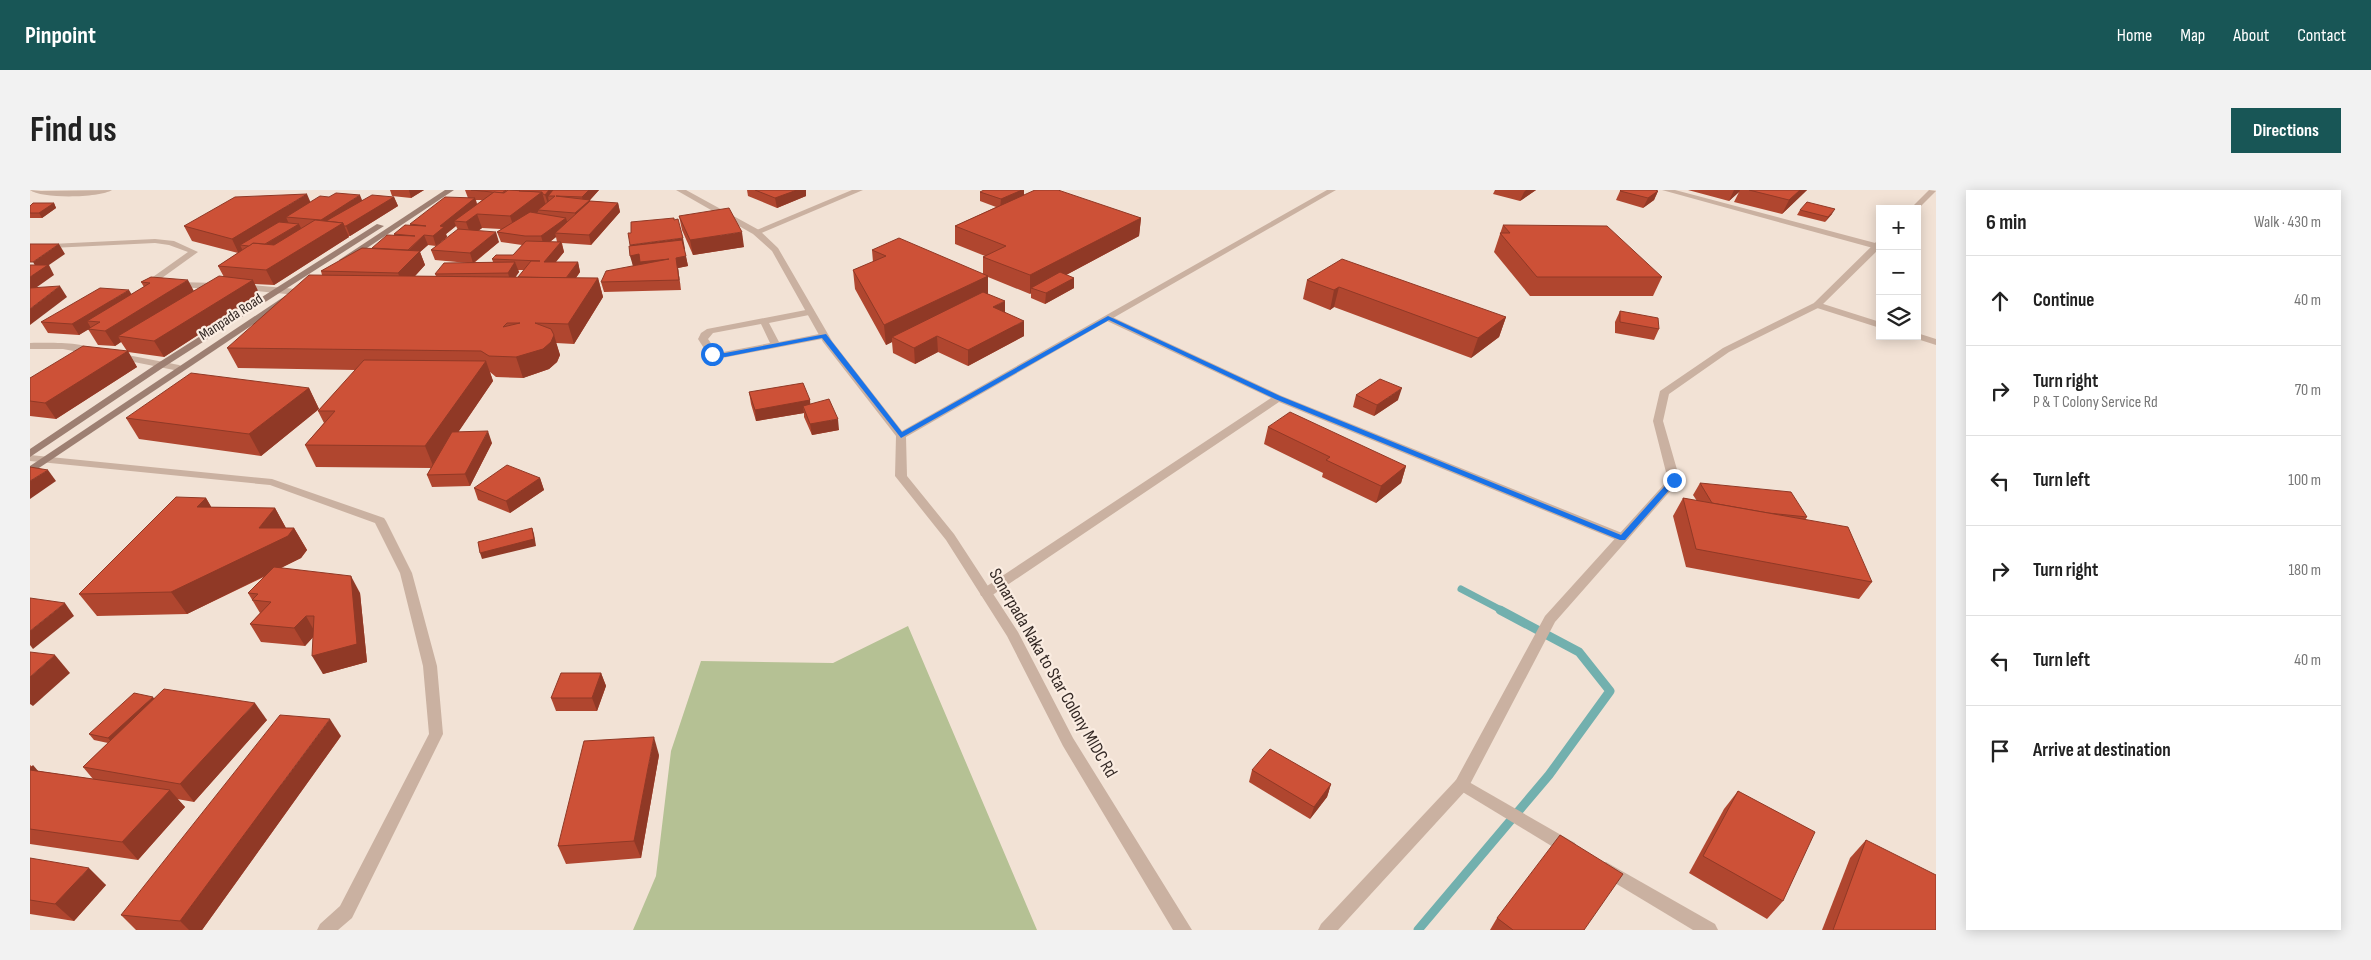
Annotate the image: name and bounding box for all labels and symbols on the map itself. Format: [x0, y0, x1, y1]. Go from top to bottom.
street label: Manpada Road [195, 289, 267, 345]
route start [701, 343, 724, 366]
route end [1663, 469, 1686, 492]
street label: Sonarpada Naka to Star Colony MIDC Rd [984, 565, 1122, 781]

